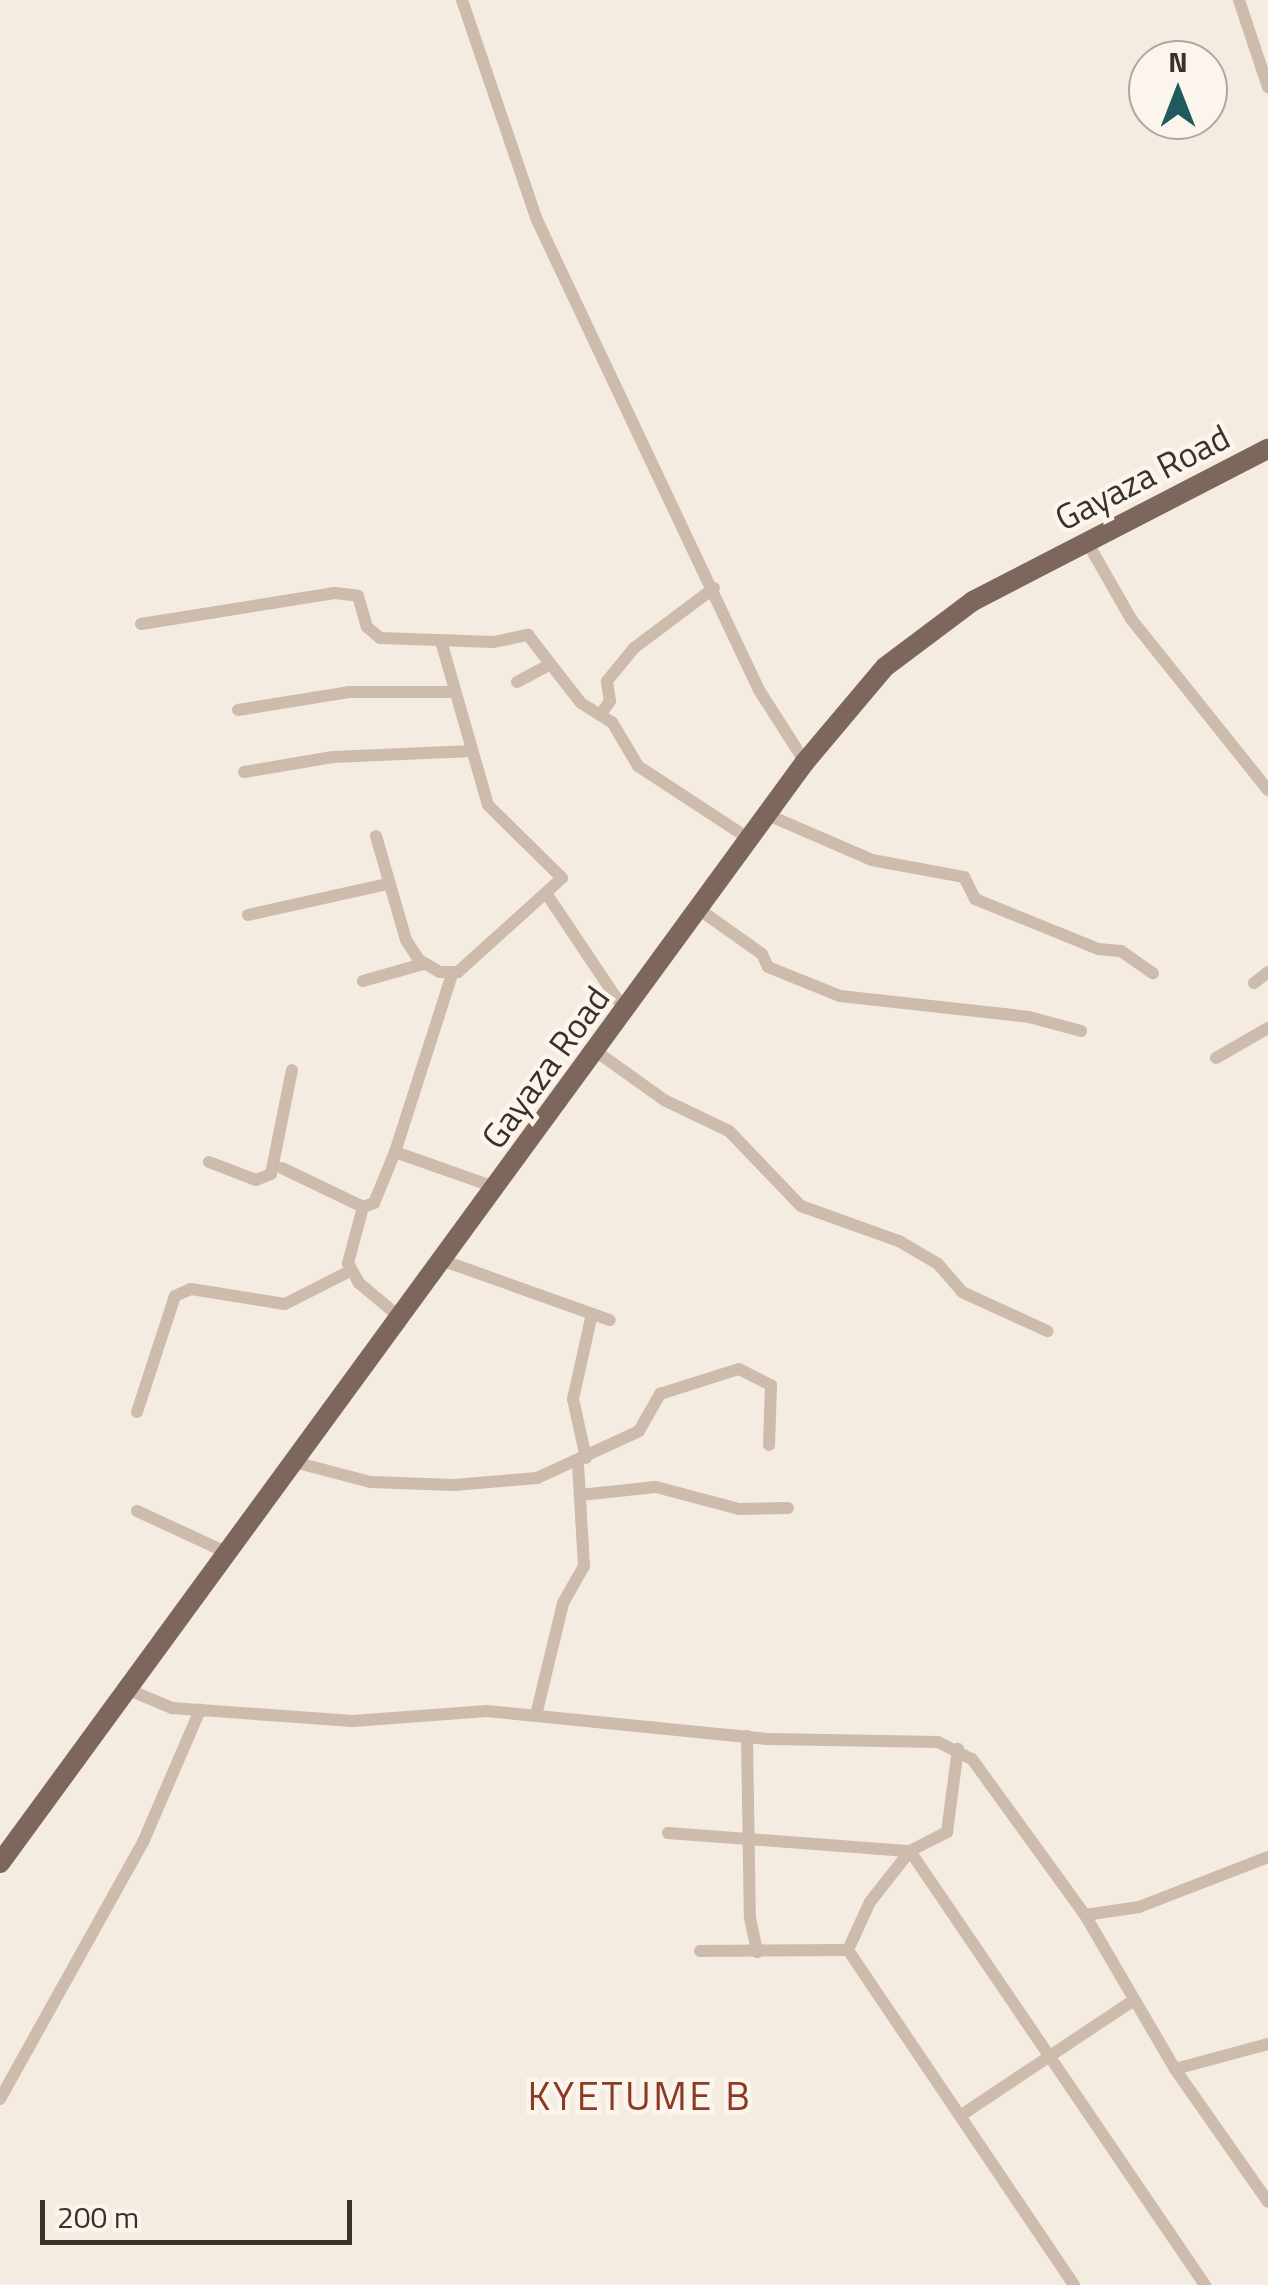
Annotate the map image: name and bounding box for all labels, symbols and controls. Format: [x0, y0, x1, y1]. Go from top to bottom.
north arrow [1128, 40, 1228, 140]
text: N [1168, 40, 1188, 83]
street label: Gayaza Road [1048, 415, 1236, 539]
street label: Gayaza Road [472, 978, 618, 1156]
district label: KYETUME B [528, 2072, 752, 2120]
scale bar [45, 2180, 358, 2242]
text: 200 m [57, 2194, 139, 2240]

